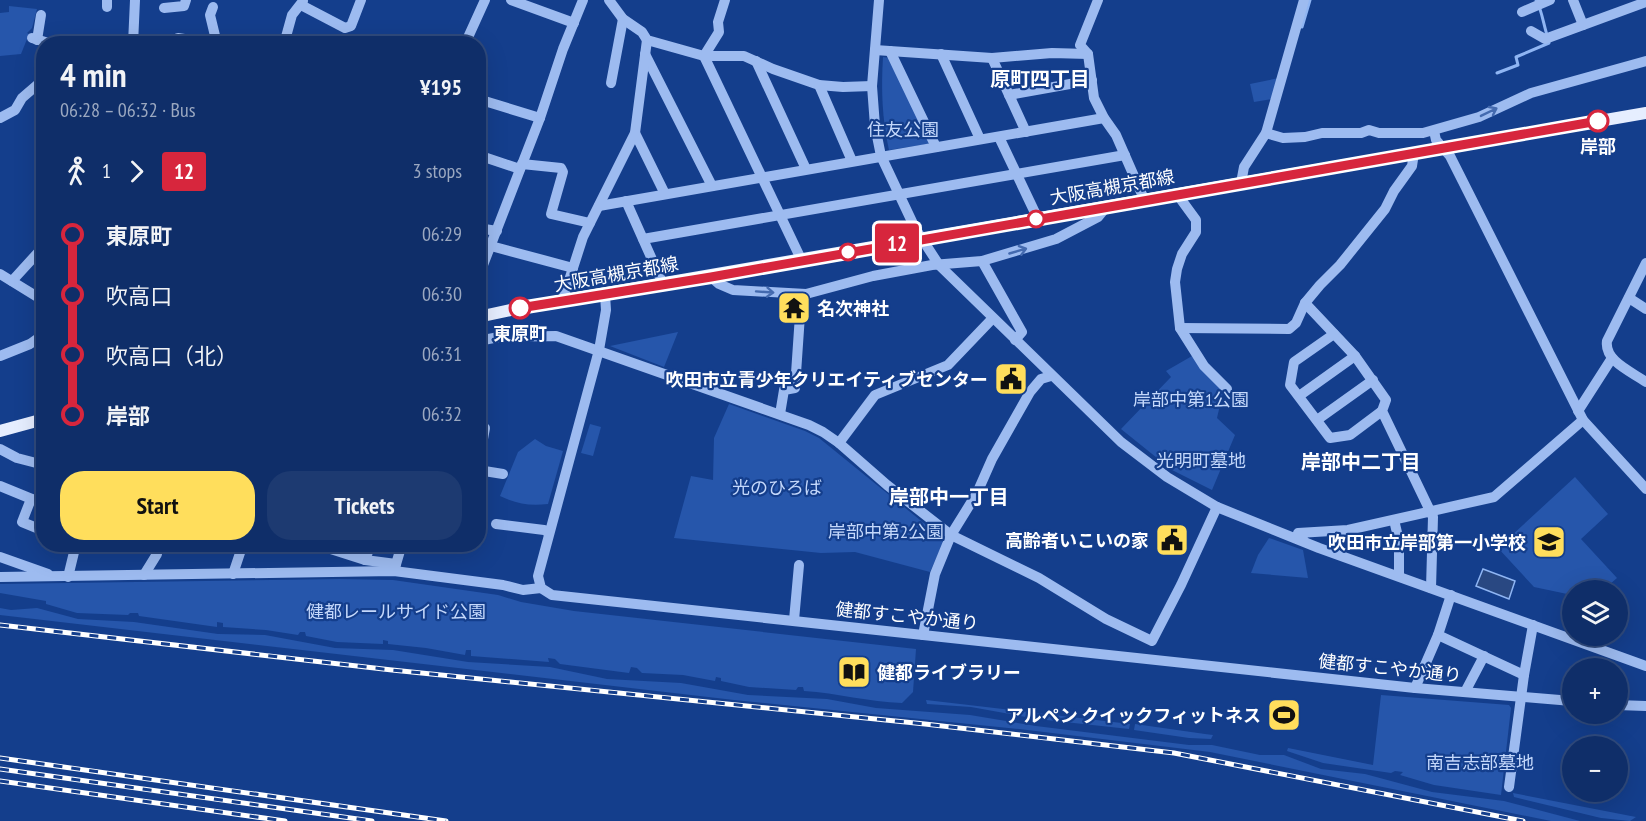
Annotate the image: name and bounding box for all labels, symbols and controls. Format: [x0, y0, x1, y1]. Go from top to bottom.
text: 4 min [60, 53, 127, 96]
district label: 原町四丁目 [990, 66, 1090, 92]
text: ¥195 [420, 73, 462, 101]
text: 06:28 – 06:32 · Bus [60, 97, 195, 123]
one-way arrow [1479, 106, 1497, 117]
marker: 岸部 [1587, 110, 1609, 132]
park label: 住友公園 [867, 118, 939, 141]
place label: 岸部 [1580, 135, 1616, 158]
icon: walk [60, 155, 93, 188]
icon: forward [120, 155, 153, 188]
text: 1 [102, 158, 111, 184]
text: 12 [174, 158, 194, 185]
text: 3 stops [413, 158, 462, 184]
street label: 大阪高槻京都線 [1048, 165, 1176, 209]
unlabelled marker [1027, 210, 1045, 228]
text: 06:29 [422, 221, 462, 247]
text: 東原町 [106, 222, 172, 250]
line badge: 12 [870, 224, 924, 262]
text: 12 [887, 230, 907, 257]
unlabelled marker [839, 243, 857, 261]
one-way arrow [1008, 244, 1027, 256]
street label: 大阪高槻京都線 [552, 252, 680, 296]
text: 06:30 [422, 281, 462, 307]
text: 吹高口 [106, 282, 172, 310]
one-way arrow [755, 286, 775, 297]
temple icon: 名次神社 [776, 290, 812, 326]
marker: 東原町 [509, 297, 531, 319]
place label: 名次神社 [817, 297, 889, 320]
place label: 東原町 [493, 322, 547, 345]
text: 06:31 [422, 341, 462, 367]
text: 吹高口（北） [106, 342, 238, 370]
public building icon: 吹田市立青少年クリエイティブセンター [993, 361, 1029, 397]
place label: 吹田市立青少年クリエイティブセンター [665, 368, 988, 391]
park label: 岸部中第1公園 [1133, 388, 1249, 411]
text: 06:32 [422, 401, 462, 427]
text: 岸部 [106, 402, 150, 430]
park label: 光明町墓地 [1156, 449, 1246, 472]
district label: 岸部中二丁目 [1301, 449, 1421, 475]
button: Start [60, 471, 255, 540]
button: Tickets [267, 471, 462, 540]
park label: 光のひろば [732, 476, 822, 499]
district label: 岸部中一丁目 [889, 484, 1009, 510]
park label: 岸部中第2公園 [828, 520, 944, 543]
public building icon: 高齢者いこいの家 [1154, 522, 1190, 558]
school or university icon: 吹田市立岸部第一小学校 [1531, 524, 1567, 560]
place label: 高齢者いこいの家 [1005, 529, 1149, 552]
place label: 吹田市立岸部第一小学校 [1328, 531, 1526, 554]
map controls [1562, 580, 1628, 802]
button: layers [1562, 580, 1628, 646]
street label: 健都すこやか通り [834, 597, 980, 635]
park label: 健都レールサイド公園 [306, 600, 486, 623]
street label: 健都すこやか通り [1317, 649, 1463, 687]
library icon: 健都ライブラリー [836, 654, 872, 690]
button: + [1562, 658, 1628, 724]
place label: 健都ライブラリー [877, 661, 1021, 684]
sports icon: アルペン クイックフィットネス [1266, 697, 1302, 733]
place label: アルペン クイックフィットネス [1006, 704, 1261, 727]
button: − [1562, 736, 1628, 802]
park label: 南吉志部墓地 [1426, 751, 1534, 774]

